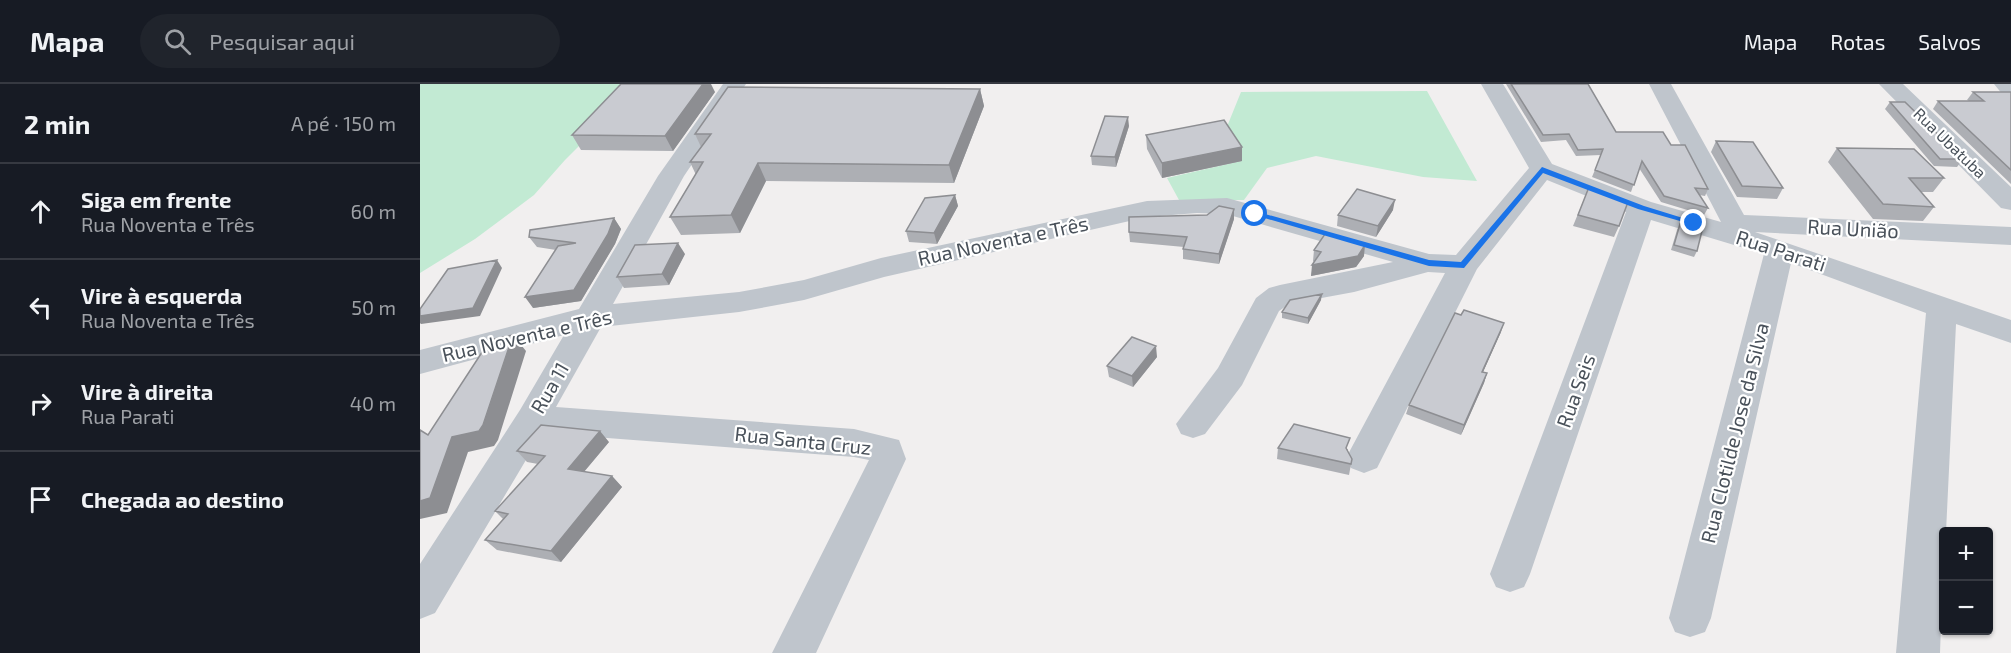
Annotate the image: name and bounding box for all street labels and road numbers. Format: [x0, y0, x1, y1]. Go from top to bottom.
street label: Rua Ubatuba [1910, 103, 1990, 182]
street label: Rua Noventa e Três [915, 210, 1090, 270]
street label: Rua União [1807, 214, 1899, 242]
street label: Rua Parati [1733, 224, 1829, 276]
street label: Rua Noventa e Três [439, 304, 614, 366]
street label: Rua Clotilde Jose da Silva [1695, 320, 1773, 545]
street label: Rua Seis [1551, 351, 1599, 431]
street label: Rua 11 [525, 358, 573, 417]
street label: Rua Santa Cruz [734, 421, 873, 459]

